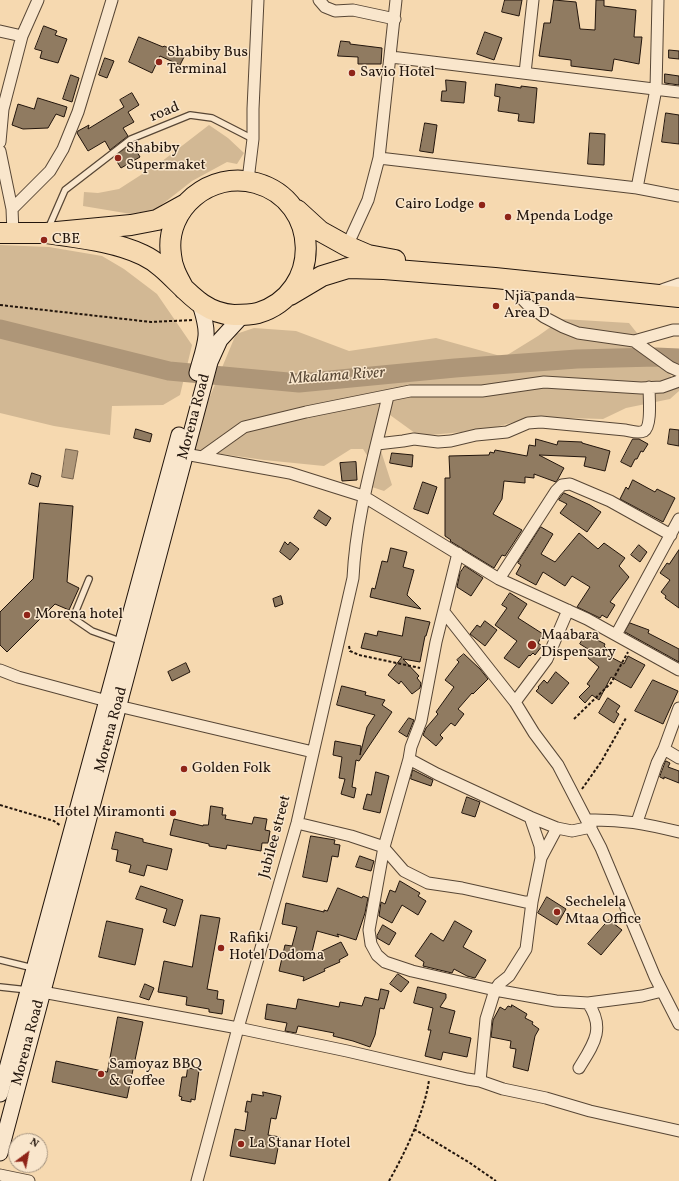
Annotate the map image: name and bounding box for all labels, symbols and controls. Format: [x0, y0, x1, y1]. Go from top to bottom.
place label: Shabiby Bus Terminal [167, 44, 248, 79]
marker: Shabiby Bus Terminal [154, 57, 164, 67]
place label: Savio Hotel [360, 64, 435, 82]
marker: Savio Hotel [347, 68, 357, 78]
street label: road [148, 99, 182, 127]
place label: Shabiby Supermaket [126, 140, 206, 175]
marker: Shabiby Supermaket [113, 153, 123, 163]
place label: Cairo Lodge [395, 196, 474, 214]
marker: Cairo Lodge [477, 200, 487, 210]
place label: Mpenda Lodge [516, 208, 613, 226]
marker: Mpenda Lodge [503, 212, 513, 222]
place label: CBE [52, 231, 80, 249]
marker: CBE [39, 235, 49, 245]
place label: Njia panda Area D [504, 288, 575, 323]
marker: Njia panda Area D [491, 301, 501, 311]
water label: Mkalama River [288, 364, 386, 390]
street label: Morena Road [175, 372, 215, 462]
place label: Morena hotel [35, 606, 123, 624]
marker: Morena hotel [22, 610, 32, 620]
place label: Maabara Dispensary [541, 627, 616, 662]
marker: Maabara Dispensary [526, 639, 538, 651]
street label: Morena Road [92, 685, 132, 775]
place label: Golden Folk [192, 760, 271, 778]
marker: Golden Folk [179, 764, 189, 774]
street label: Jubilee street [256, 793, 296, 881]
place label: Hotel Miramonti [54, 804, 165, 822]
marker: Hotel Miramonti [168, 808, 178, 818]
place label: Sechelela Mtaa Office [565, 894, 641, 929]
marker: Sechelela Mtaa Office [552, 907, 562, 917]
place label: Rafiki Hotel Dodoma [229, 930, 324, 965]
marker: Rafiki Hotel Dodoma [216, 943, 226, 953]
street label: Morena Road [9, 998, 49, 1088]
place label: Samoyaz BBQ & Coffee [109, 1056, 202, 1091]
marker: Samoyaz BBQ & Coffee [96, 1069, 106, 1079]
north arrow [8, 1133, 48, 1173]
text: N [27, 1135, 41, 1152]
place label: La Stanar Hotel [249, 1135, 351, 1153]
marker: La Stanar Hotel [236, 1139, 246, 1149]

